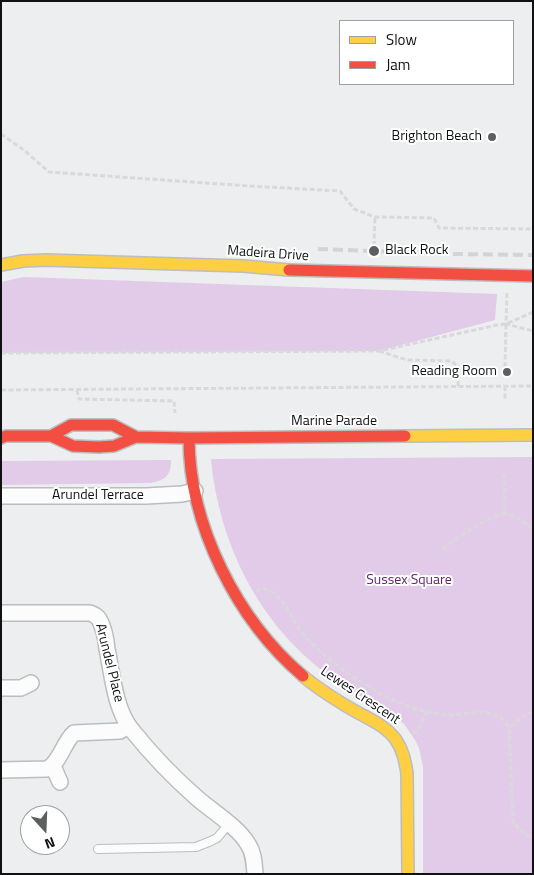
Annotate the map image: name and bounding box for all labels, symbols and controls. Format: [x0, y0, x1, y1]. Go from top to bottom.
legend [339, 20, 514, 85]
text: Slow [386, 28, 417, 51]
text: Jam [386, 53, 410, 76]
place label: Brighton Beach [392, 129, 482, 145]
marker: Brighton Beach [486, 131, 498, 143]
street label: Madeira Drive [227, 243, 309, 265]
place label: Black Rock [385, 243, 448, 259]
marker: Black Rock [367, 244, 381, 258]
place label: Reading Room [411, 364, 497, 380]
marker: Reading Room [501, 366, 513, 378]
street label: Marine Parade [291, 414, 377, 430]
street label: Arundel Terrace [52, 488, 144, 504]
park label: Sussex Square [366, 573, 452, 589]
street label: Arundel Place [91, 622, 127, 704]
street label: Lewes Crescent [317, 663, 403, 729]
north arrow [20, 805, 70, 855]
text: N [42, 832, 58, 855]

